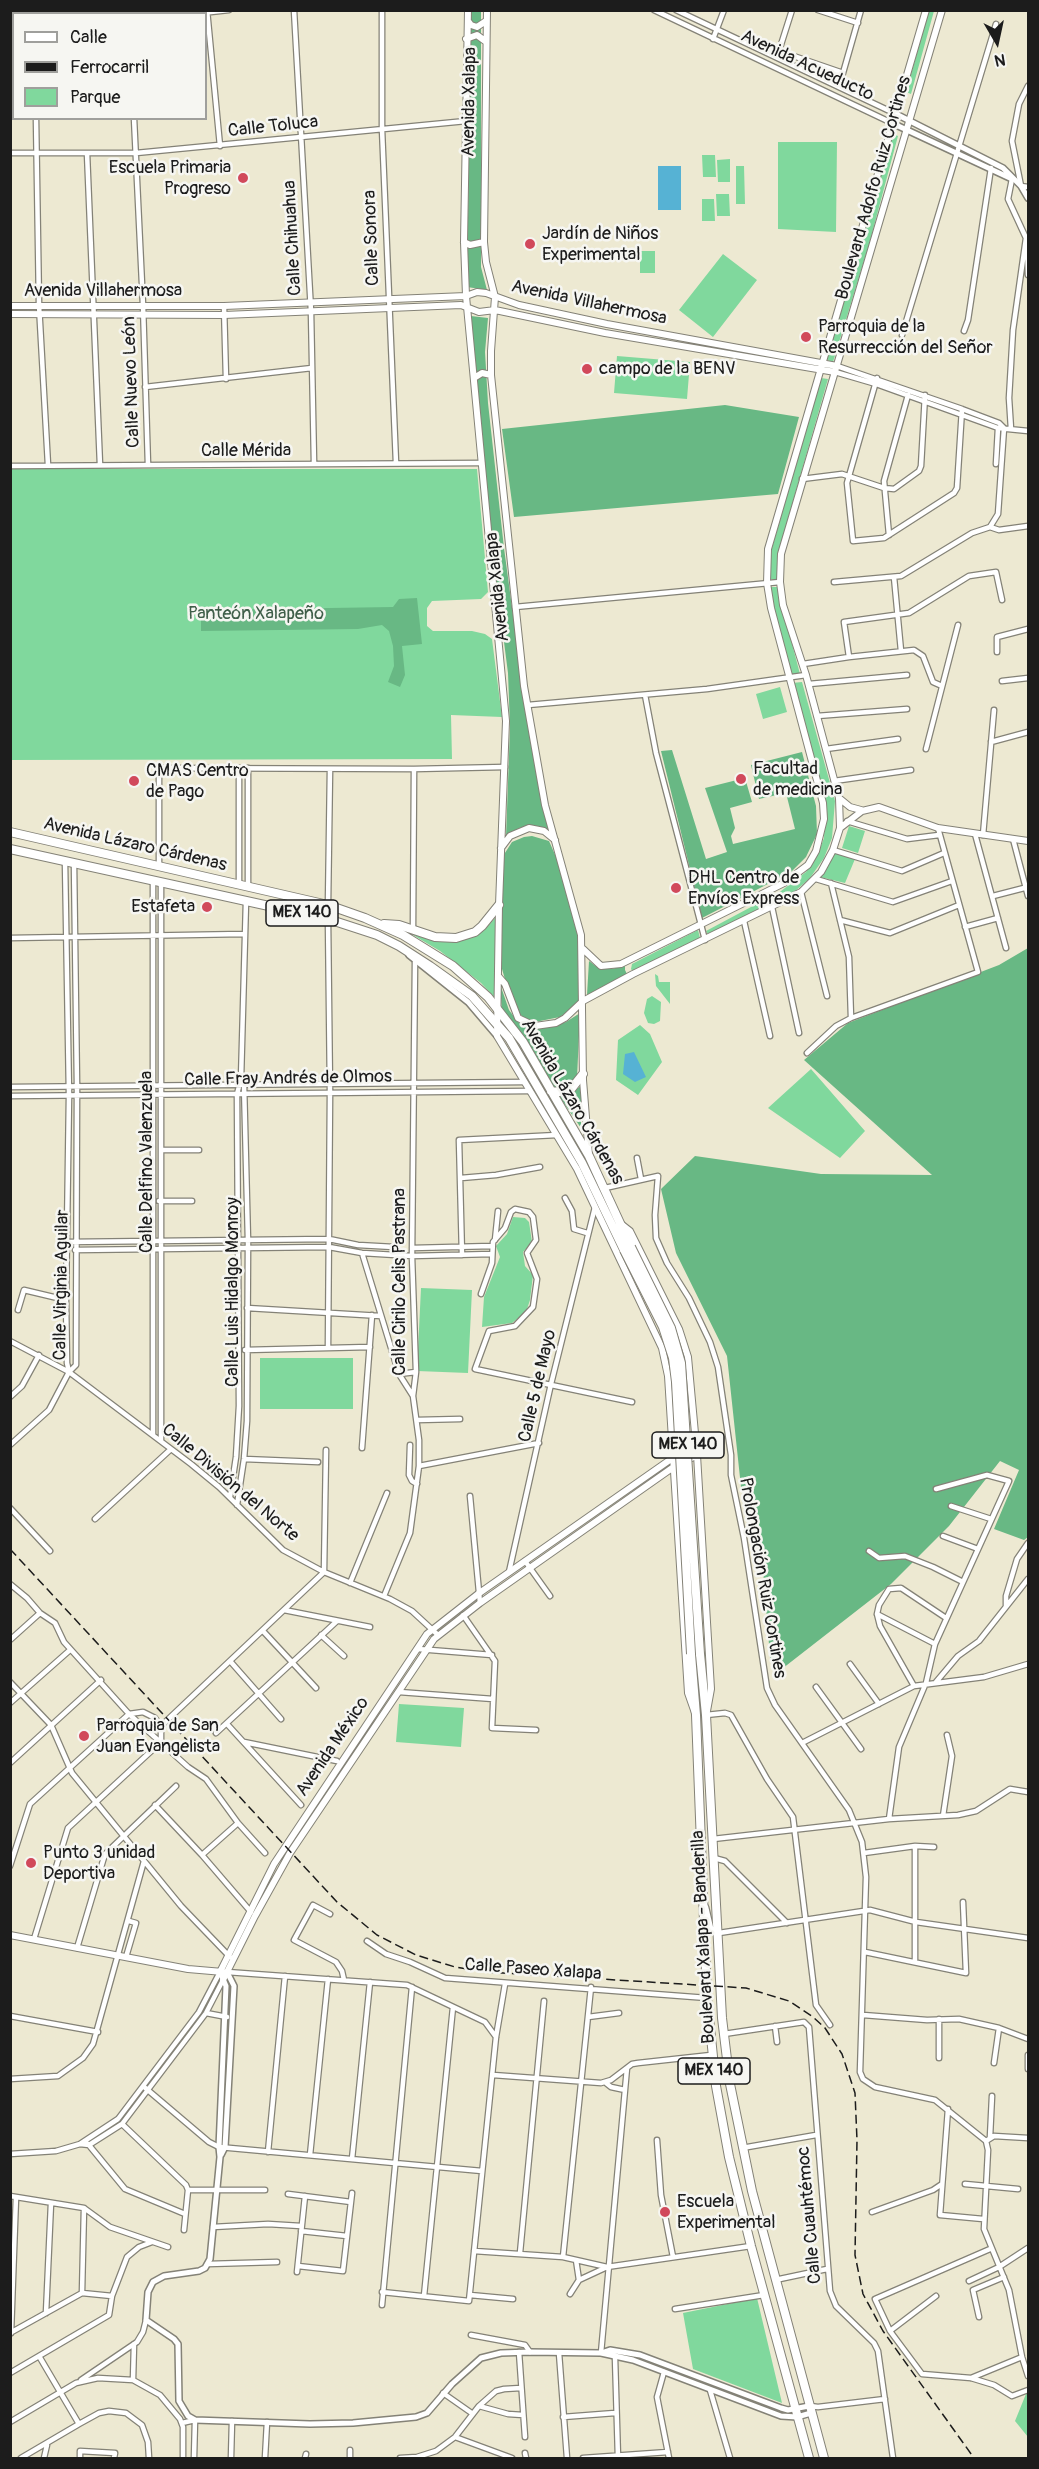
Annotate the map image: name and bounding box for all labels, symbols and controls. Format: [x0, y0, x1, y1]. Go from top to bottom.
legend [12, 12, 207, 120]
north arrow [967, 12, 1027, 72]
text: Calle [70, 26, 107, 49]
street label: Avenida Acueducto [737, 26, 877, 106]
street label: Avenida Xalapa [458, 47, 482, 157]
text: N [993, 49, 1007, 71]
text: Ferrocarril [70, 56, 149, 79]
street label: Boulevard Adolfo Ruiz Cortines [832, 74, 916, 302]
text: Parque [70, 86, 120, 109]
street label: Calle Toluca [227, 112, 319, 142]
place label: Escuela Primaria Progreso [109, 157, 231, 200]
marker: Escuela Primaria Progreso [236, 171, 250, 185]
street label: Calle Chihuahua [279, 180, 307, 296]
street label: Calle Sonora [360, 190, 384, 286]
place label: Jardín de Niños Experimental [542, 223, 658, 266]
marker: Jardín de Niños Experimental [523, 237, 537, 251]
street label: Avenida Villahermosa [509, 276, 669, 330]
street label: Avenida Villahermosa [24, 280, 182, 302]
street label: Calle Nuevo León [119, 316, 145, 448]
place label: Parroquia de la Resurrección del Señor [818, 316, 993, 358]
marker: Parroquia de la Resurrección del Señor [799, 330, 813, 344]
place label: campo de la BENV [599, 358, 736, 380]
marker: campo de la BENV [580, 362, 594, 376]
street label: Calle Mérida [201, 440, 291, 462]
street label: Avenida Xalapa [482, 531, 514, 643]
park label: Panteón Xalapeño [188, 603, 324, 625]
place label: Facultad de medicina [753, 758, 842, 800]
place label: CMAS Centro de Pago [146, 760, 249, 802]
marker: Facultad de medicina [734, 772, 748, 786]
marker: CMAS Centro de Pago [127, 774, 141, 788]
street label: Avenida Lázaro Cárdenas [41, 813, 229, 877]
place label: DHL Centro de Envíos Express [688, 867, 799, 910]
marker: DHL Centro de Envíos Express [669, 881, 683, 895]
place label: Estafeta [131, 896, 195, 918]
marker: Estafeta [200, 900, 214, 914]
road number: MEX 140 [266, 900, 338, 926]
street label: Avenida Lázaro Cárdenas [516, 1015, 628, 1189]
street label: Calle Fray Andrés de Olmos [184, 1066, 392, 1092]
street label: Calle Delfino Valenzuela [136, 1071, 158, 1253]
street label: Calle Cirilo Celis Pastrana [389, 1188, 411, 1376]
street label: Calle Luis Hidalgo Monroy [222, 1197, 244, 1387]
street label: Calle Virginia Aguilar [50, 1209, 74, 1361]
street label: Calle 5 de Mayo [515, 1328, 561, 1444]
street label: Calle División del Norte [157, 1419, 303, 1547]
road number: MEX 140 [652, 1432, 724, 1458]
street label: Prolongación Ruiz Cortines [734, 1476, 790, 1680]
street label: Avenida México [292, 1693, 374, 1801]
place label: Parroquia de San Juan Evangelista [96, 1715, 220, 1758]
marker: Parroquia de San Juan Evangelista [77, 1729, 91, 1743]
street label: Boulevard Xalapa - Banderilla [688, 1830, 720, 2044]
place label: Punto 3 unidad Deportiva [43, 1842, 155, 1884]
marker: Punto 3 unidad Deportiva [24, 1856, 38, 1870]
street label: Calle Paseo Xalapa [464, 1954, 602, 1986]
road number: MEX 140 [678, 2058, 750, 2084]
street label: Calle Cuauhtémoc [793, 2145, 827, 2285]
place label: Escuela Experimental [677, 2191, 775, 2234]
marker: Escuela Experimental [658, 2205, 672, 2219]

